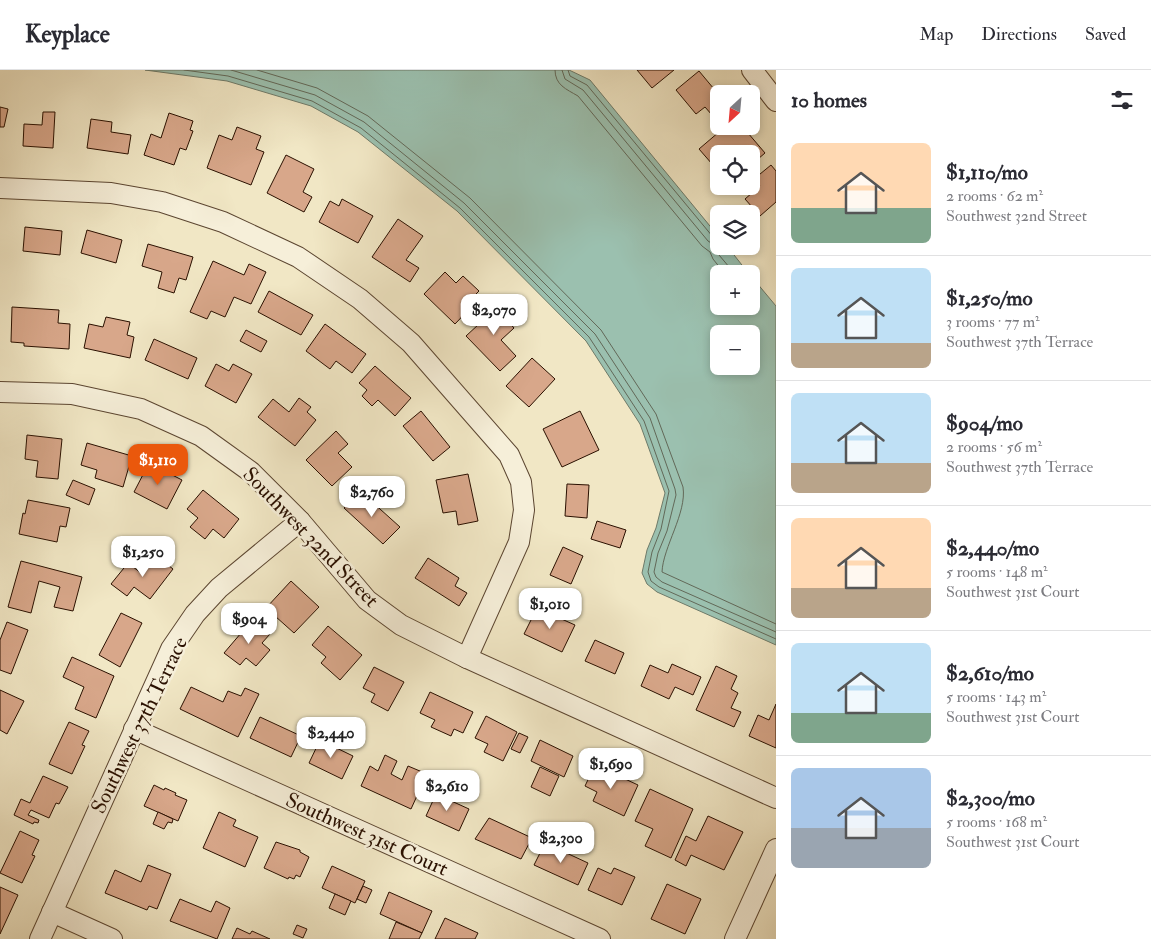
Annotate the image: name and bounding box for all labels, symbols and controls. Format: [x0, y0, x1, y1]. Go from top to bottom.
text: Keyplace [25, 19, 110, 50]
text: Map [920, 23, 953, 46]
text: Directions [981, 23, 1057, 46]
text: Saved [1085, 23, 1126, 46]
north arrow [710, 85, 760, 135]
map controls [710, 85, 760, 375]
icon: filters [1108, 86, 1136, 114]
text: 10 homes [791, 87, 867, 114]
button: locate [710, 145, 760, 195]
text: $1,110/mo [946, 159, 1028, 186]
icon: home [831, 163, 891, 223]
text: 2 rooms · 62 m² [946, 186, 1043, 206]
button: layers [710, 205, 760, 255]
text: Southwest 32nd Street [946, 206, 1087, 226]
button: + [710, 265, 760, 315]
text: $1,250/mo [946, 285, 1033, 312]
icon: home [831, 288, 891, 348]
pin: $2,070 [453, 294, 535, 336]
text: $2,070 [472, 300, 516, 320]
text: 3 rooms · 77 m² [946, 312, 1040, 332]
button: − [710, 325, 760, 375]
text: Southwest 37th Terrace [946, 332, 1093, 352]
text: $904/mo [946, 410, 1023, 437]
icon: home [831, 413, 891, 473]
text: 2 rooms · 56 m² [946, 437, 1042, 457]
pin: $1,110 [117, 444, 199, 486]
text: $1,110 [139, 450, 177, 470]
text: Southwest 37th Terrace [946, 457, 1093, 477]
street label: Southwest 32nd Street [237, 461, 385, 613]
pin: $2,760 [331, 476, 413, 518]
text: $2,760 [350, 482, 394, 502]
text: $2,440/mo [946, 535, 1039, 562]
pin: $1,250 [102, 536, 184, 578]
icon: home [831, 538, 891, 598]
text: $1,250 [122, 542, 164, 562]
text: 5 rooms · 148 m² [946, 562, 1048, 582]
text: Southwest 31st Court [946, 582, 1079, 602]
pin: $1,010 [509, 588, 591, 630]
text: $1,010 [530, 594, 570, 614]
pin: $904 [219, 602, 279, 645]
text: $904 [232, 609, 266, 629]
street label: Southwest 37th Terrace [85, 632, 194, 818]
text: $2,610/mo [946, 660, 1034, 687]
icon: home [831, 663, 891, 723]
text: 5 rooms · 143 m² [946, 687, 1046, 707]
text: Southwest 31st Court [946, 707, 1079, 727]
pin: $2,440 [290, 716, 372, 759]
text: $2,440 [308, 723, 354, 743]
pin: $1,690 [570, 748, 652, 790]
text: $1,690 [589, 754, 633, 774]
pin: $2,610 [406, 770, 488, 812]
text: $2,610 [426, 776, 468, 796]
text: $2,300/mo [946, 785, 1035, 812]
street label: Southwest 31st Court [281, 787, 452, 882]
icon: home [831, 788, 891, 848]
text: 5 rooms · 168 m² [946, 812, 1047, 832]
pin: $2,300 [520, 822, 602, 864]
text: $2,300 [539, 828, 583, 848]
text: Southwest 31st Court [946, 832, 1079, 852]

